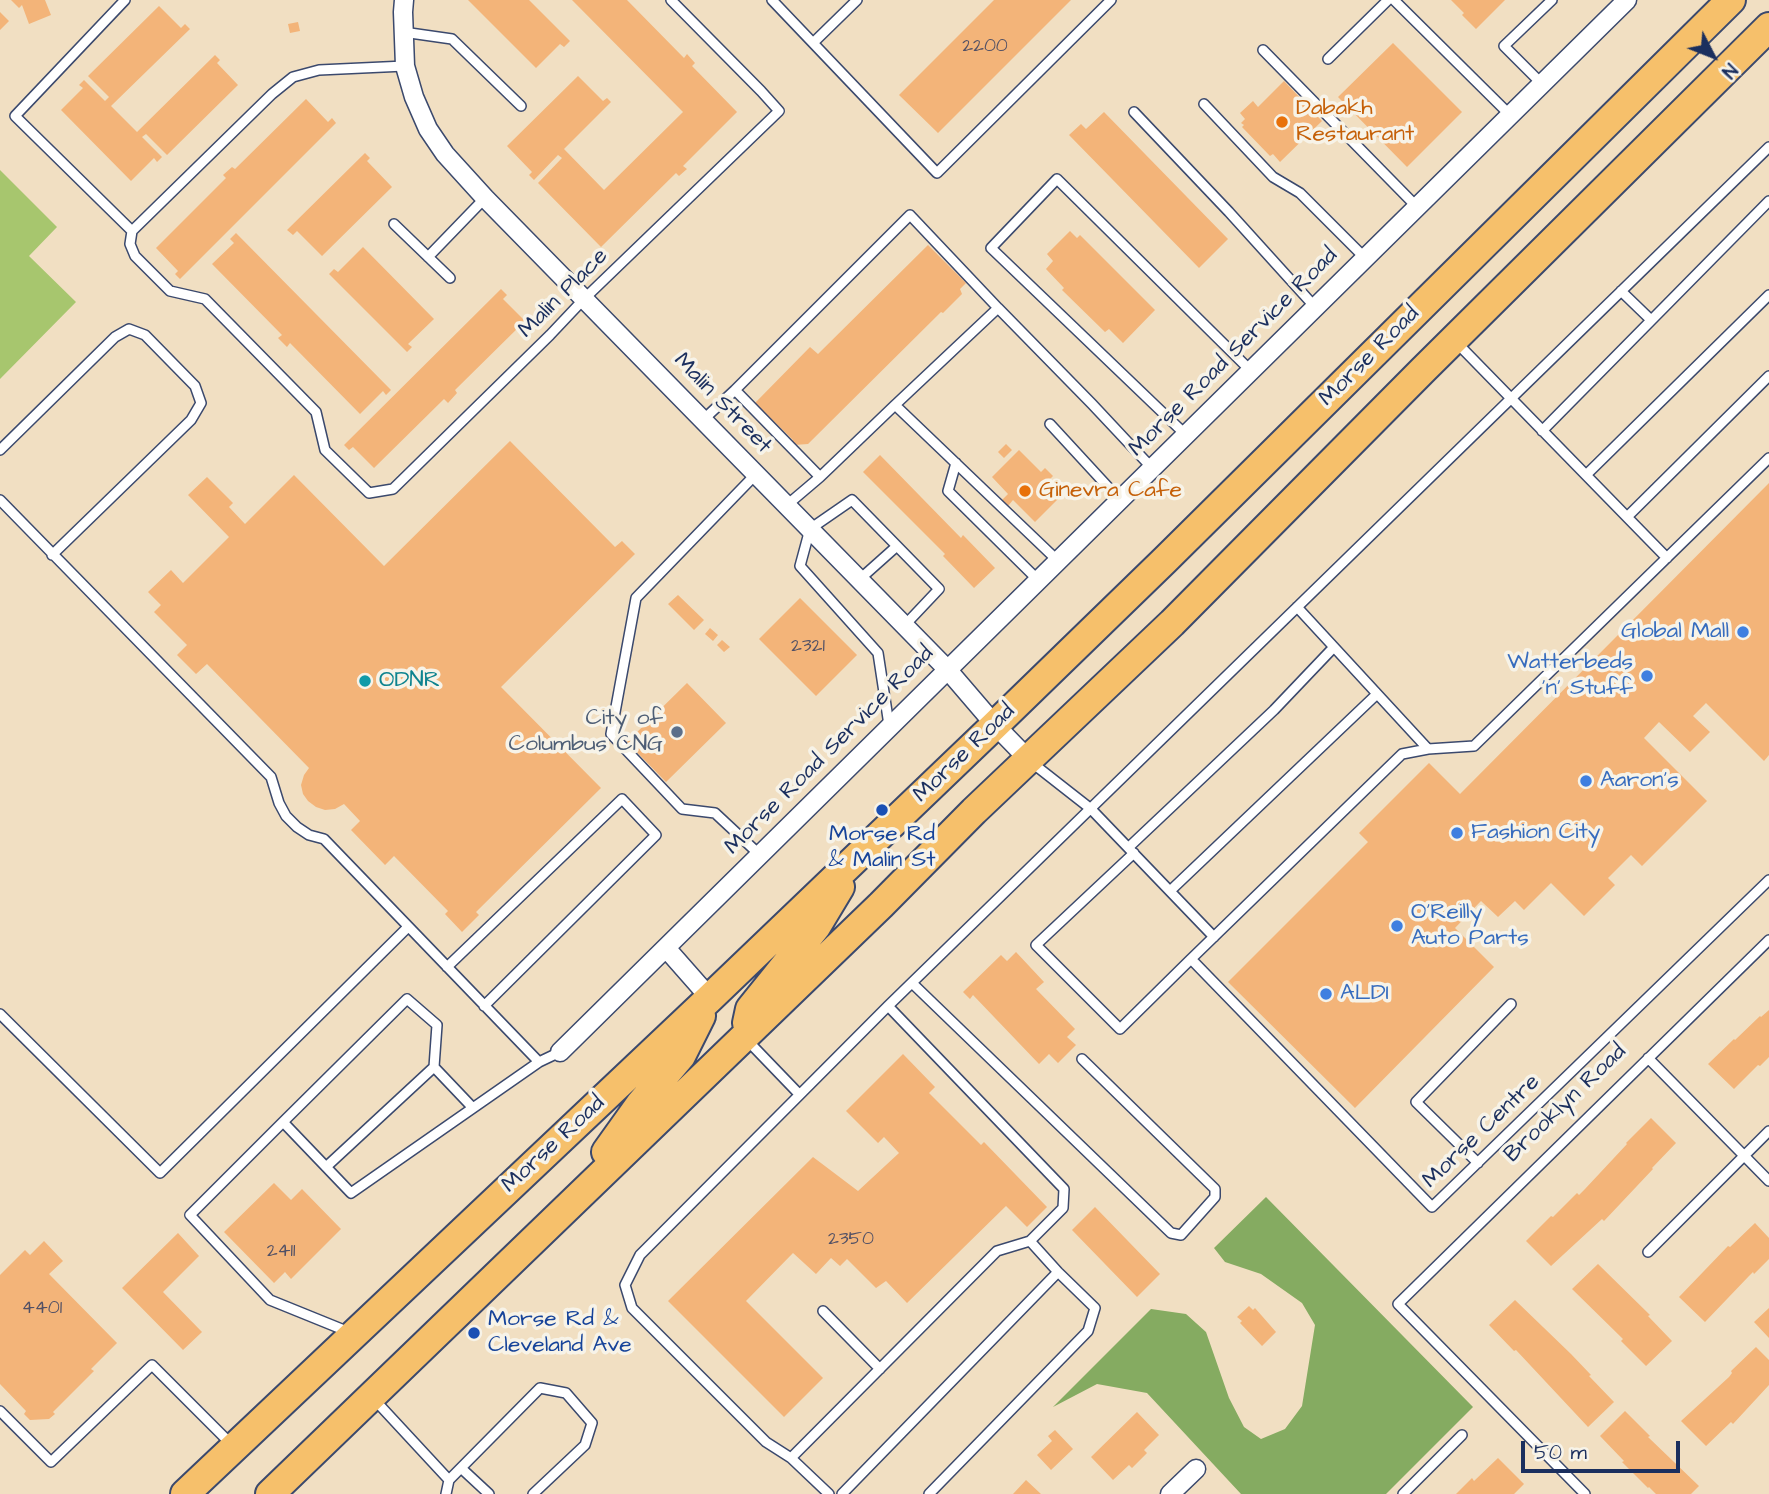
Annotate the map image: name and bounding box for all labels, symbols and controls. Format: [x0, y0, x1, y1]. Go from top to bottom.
north arrow [1678, 21, 1748, 91]
house number: 2200 [962, 36, 1008, 58]
text: N [1715, 57, 1743, 84]
place label: Dabakh Restaurant [1296, 95, 1414, 149]
marker: Dabakh Restaurant [1274, 114, 1290, 130]
street label: Malin Place [513, 243, 615, 345]
street label: Morse Road Service Road [1124, 243, 1344, 463]
street label: Morse Road [1314, 301, 1426, 413]
street label: Malin Street [667, 348, 777, 460]
place label: Ginevra Cafe [1039, 477, 1182, 505]
marker: Ginevra Cafe [1017, 483, 1033, 499]
place label: Global Mall [1621, 618, 1729, 646]
marker: Global Mall [1735, 624, 1751, 640]
house number: 2321 [791, 636, 825, 658]
street label: Morse Road Service Road [720, 641, 940, 861]
place label: Watterbeds 'n' Stuff [1507, 649, 1633, 703]
place label: ODNR [379, 667, 440, 695]
marker: Watterbeds 'n' Stuff [1639, 668, 1655, 684]
marker: ODNR [357, 673, 373, 689]
street label: Morse Road [908, 699, 1022, 809]
place label: City of Columbus CNG [509, 705, 663, 759]
marker: City of Columbus CNG [669, 724, 685, 740]
place label: Aaron's [1600, 767, 1679, 795]
marker: Aaron's [1578, 773, 1594, 789]
marker: Morse Rd & Malin St [874, 802, 890, 818]
place label: Fashion City [1471, 819, 1600, 847]
place label: Morse Rd & Malin St [828, 821, 936, 875]
marker: Fashion City [1449, 825, 1465, 841]
place label: O'Reilly Auto Parts [1411, 899, 1529, 953]
marker: O'Reilly Auto Parts [1389, 918, 1405, 934]
place label: ALDI [1340, 980, 1389, 1008]
marker: ALDI [1318, 986, 1334, 1002]
street label: Brooklyn Road [1499, 1039, 1633, 1169]
street label: Morse Centre [1418, 1069, 1546, 1195]
street label: Morse Road [497, 1090, 611, 1200]
house number: 2350 [828, 1229, 874, 1251]
house number: 2411 [267, 1241, 295, 1263]
house number: 4401 [22, 1298, 62, 1320]
place label: Morse Rd & Cleveland Ave [488, 1306, 632, 1360]
marker: Morse Rd & Cleveland Ave [466, 1325, 482, 1341]
scale bar [1524, 1428, 1683, 1472]
text: 50 m [1534, 1438, 1587, 1467]

